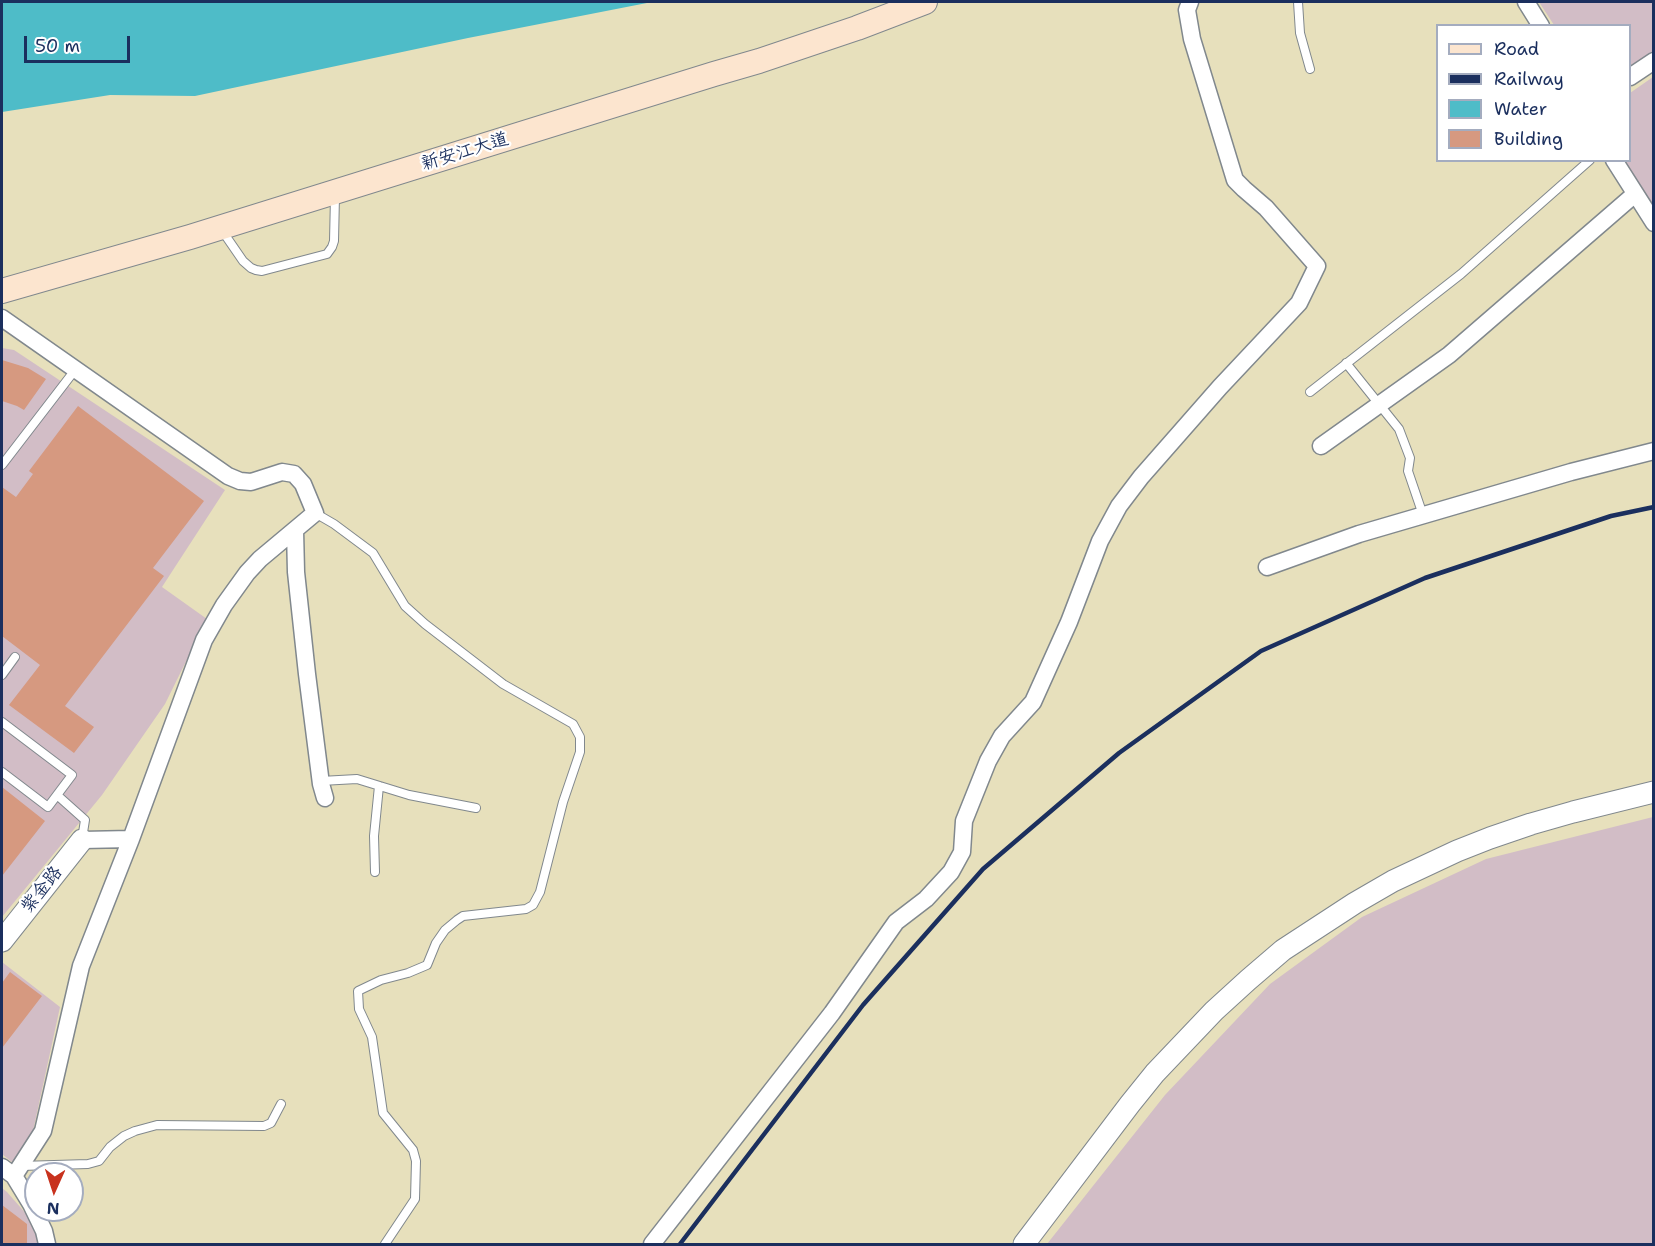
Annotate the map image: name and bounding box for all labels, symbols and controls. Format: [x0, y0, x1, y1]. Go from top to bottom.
scale bar [27, 24, 134, 62]
legend [1436, 24, 1631, 162]
text: 50 m [35, 34, 80, 58]
text: Road [1494, 37, 1539, 61]
text: Railway [1494, 67, 1564, 91]
text: Water [1494, 97, 1547, 121]
text: Building [1494, 127, 1563, 151]
street label: 新安江大道 [419, 129, 511, 175]
street label: 紫金路 [17, 862, 67, 918]
north arrow [24, 1162, 84, 1222]
text: N [46, 1198, 60, 1219]

